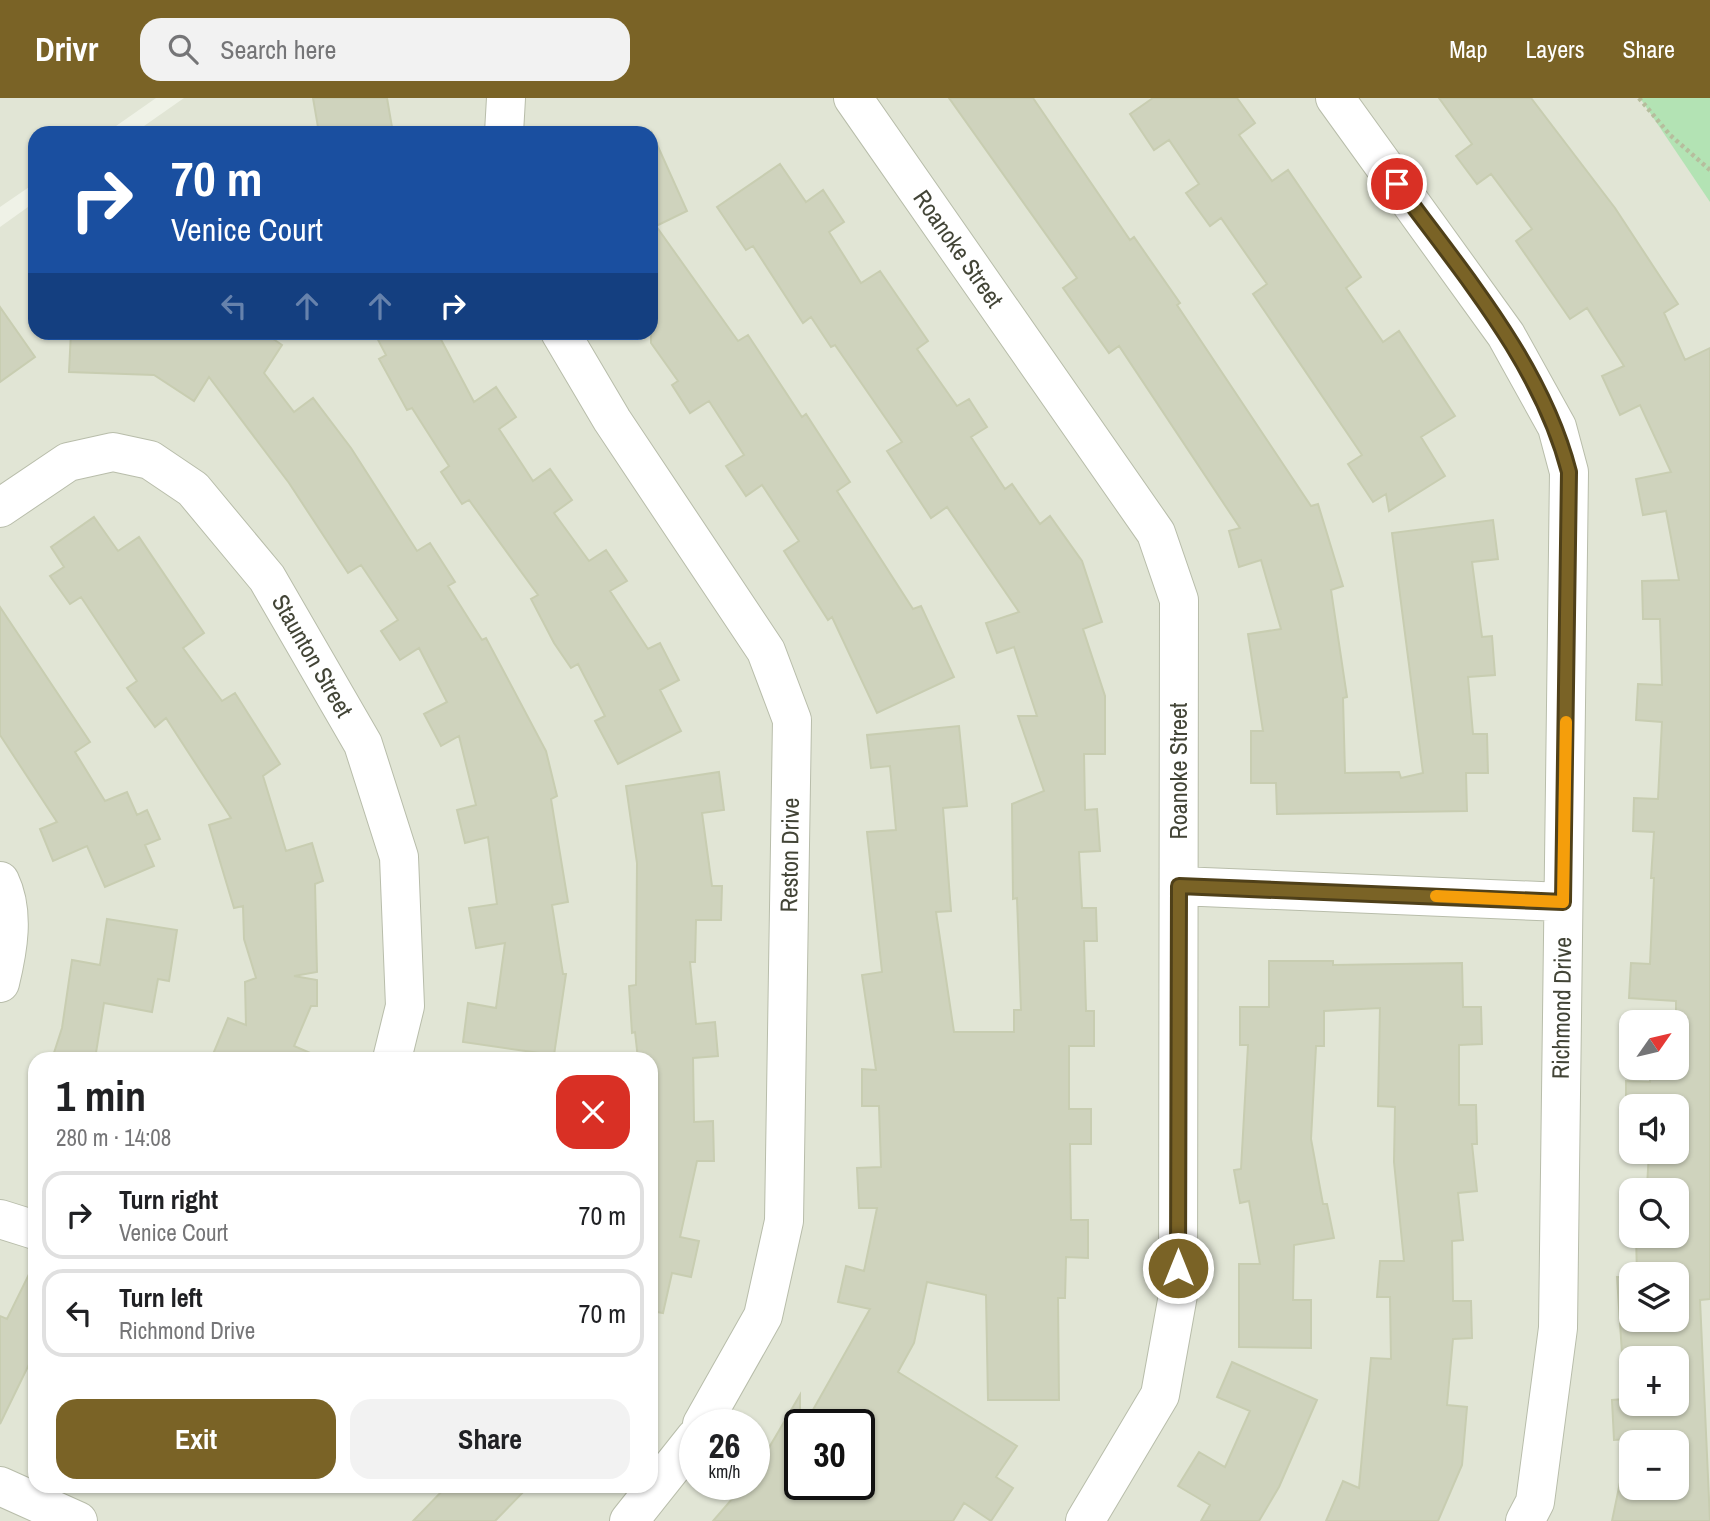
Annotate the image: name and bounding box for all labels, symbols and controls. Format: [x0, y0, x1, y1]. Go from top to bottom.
search box [140, 18, 630, 81]
text: Drivr [35, 27, 98, 71]
icon: search [164, 30, 202, 68]
text: Search here [220, 32, 336, 67]
text: Map [1449, 33, 1487, 65]
text: Layers [1525, 33, 1584, 65]
text: Share [1622, 33, 1675, 65]
text: 70 m [171, 145, 263, 211]
icon: right [56, 154, 147, 245]
pin [1367, 154, 1427, 214]
icon: arrive [1378, 165, 1416, 203]
street label: Roanoke Street [906, 183, 1011, 314]
text: Venice Court [171, 208, 323, 251]
icon: left [215, 287, 253, 325]
icon: ahead [288, 287, 326, 325]
icon: ahead [361, 287, 399, 325]
icon: right [434, 287, 472, 325]
street label: Staunton Street [265, 588, 361, 723]
street label: Roanoke Street [1162, 702, 1194, 839]
street label: Reston Drive [772, 797, 806, 913]
street label: Richmond Drive [1544, 937, 1578, 1079]
north arrow [1619, 1010, 1689, 1080]
map controls [1619, 1010, 1689, 1500]
text: 1 min [56, 1068, 146, 1124]
button: close [556, 1075, 630, 1149]
button: sound [1619, 1094, 1689, 1164]
text: 280 m · 14:08 [56, 1122, 171, 1153]
button: search [1619, 1178, 1689, 1248]
text: Turn right [119, 1182, 218, 1217]
icon: right [60, 1196, 98, 1234]
text: 70 m [579, 1198, 626, 1233]
text: Venice Court [119, 1217, 228, 1248]
position arrow [1141, 1231, 1215, 1305]
button: layers [1619, 1262, 1689, 1332]
text: Turn left [119, 1280, 203, 1315]
icon: left [60, 1294, 98, 1332]
text: 70 m [579, 1296, 626, 1331]
text: Richmond Drive [119, 1315, 255, 1346]
button: + [1619, 1346, 1689, 1416]
button: Exit [56, 1399, 336, 1479]
button: Share [350, 1399, 630, 1479]
speed limit sign: 30 [784, 1409, 875, 1500]
text: 26 [709, 1422, 740, 1469]
button: − [1619, 1430, 1689, 1500]
text: km/h [709, 1459, 741, 1484]

